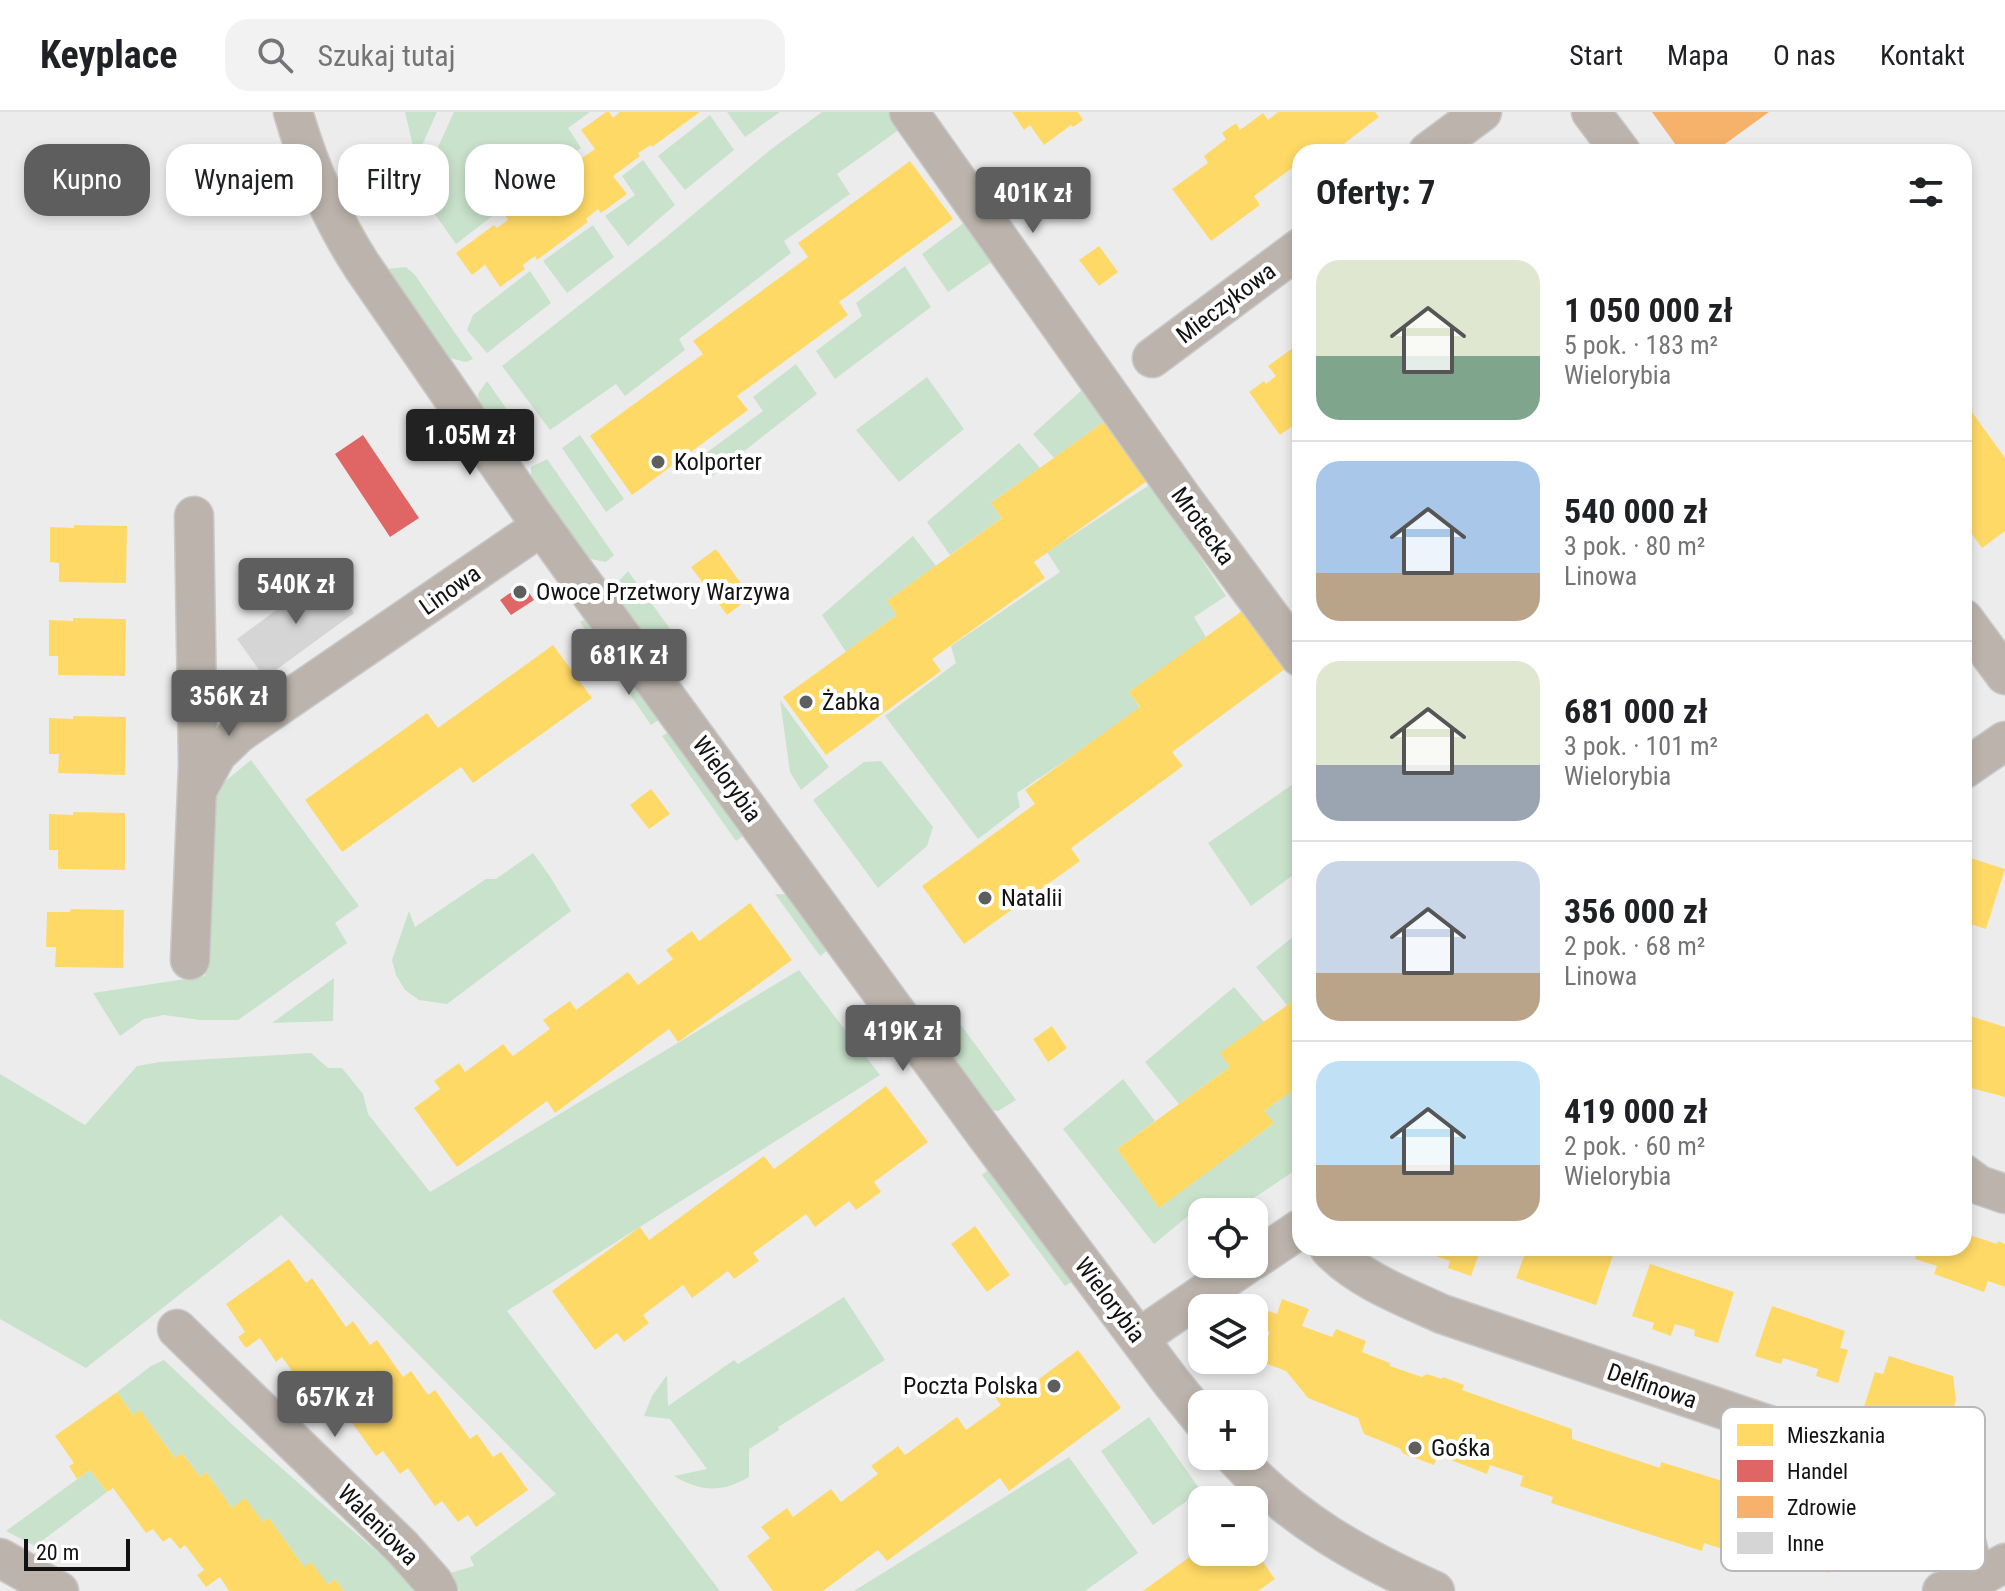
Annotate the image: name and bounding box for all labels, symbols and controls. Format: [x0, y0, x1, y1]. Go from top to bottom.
search box [225, 19, 785, 91]
text: Keyplace [40, 33, 177, 77]
icon: search [253, 33, 297, 77]
text: Szukaj tutaj [317, 38, 455, 73]
text: Start [1569, 39, 1623, 72]
text: Mapa [1667, 39, 1729, 72]
text: O nas [1773, 39, 1836, 72]
text: Kontakt [1880, 39, 1965, 72]
chip: Kupno [24, 144, 150, 216]
chip: Wynajem [166, 144, 322, 216]
chip: Filtry [338, 144, 449, 216]
chip: Nowe [465, 144, 584, 216]
pin: 401K zł [959, 167, 1107, 235]
icon: filters [1904, 170, 1948, 214]
text: Oferty: 7 [1316, 172, 1436, 212]
text: 401K zł [994, 178, 1072, 208]
street label: Mieczykowa [1171, 257, 1281, 349]
text: 1 050 000 zł [1564, 290, 1733, 330]
icon: home [1380, 292, 1476, 388]
text: 5 pok. · 183 m² [1564, 330, 1718, 360]
text: Wielorybia [1564, 360, 1671, 390]
pin: 1.05M zł [387, 409, 553, 477]
text: 1.05M zł [424, 420, 516, 450]
place label: Kolporter [674, 448, 762, 476]
marker: Kolporter [649, 453, 667, 471]
street label: Mrotecka [1166, 482, 1240, 570]
text: 540 000 zł [1564, 491, 1708, 531]
icon: home [1380, 493, 1476, 589]
text: 3 pok. · 80 m² [1564, 531, 1705, 561]
pin: 540K zł [222, 558, 370, 626]
street label: Linowa [414, 559, 486, 621]
text: Linowa [1564, 561, 1637, 591]
text: 540K zł [257, 569, 335, 599]
place label: Owoce Przetwory Warzywa [536, 578, 790, 606]
marker: Owoce Przetwory Warzywa [511, 583, 529, 601]
pin: 681K zł [555, 629, 703, 697]
text: 681K zł [590, 640, 668, 670]
pin: 356K zł [155, 670, 303, 738]
text: 356K zł [190, 681, 268, 711]
place label: Żabka [822, 688, 880, 716]
text: 681 000 zł [1564, 691, 1708, 731]
marker: Żabka [797, 693, 815, 711]
icon: home [1380, 693, 1476, 789]
street label: Wielorybia [687, 731, 767, 827]
text: 3 pok. · 101 m² [1564, 731, 1718, 761]
text: Wielorybia [1564, 761, 1671, 791]
place label: Natalii [1001, 884, 1063, 912]
marker: Natalii [976, 889, 994, 907]
text: 356 000 zł [1564, 891, 1708, 931]
icon: home [1380, 893, 1476, 989]
text: 2 pok. · 68 m² [1564, 931, 1705, 961]
text: Linowa [1564, 961, 1637, 991]
pin: 419K zł [829, 1005, 977, 1073]
text: 419K zł [864, 1016, 942, 1046]
text: 419 000 zł [1564, 1091, 1708, 1131]
icon: home [1380, 1093, 1476, 1189]
text: 2 pok. · 60 m² [1564, 1131, 1705, 1161]
text: Wielorybia [1564, 1161, 1671, 1191]
map controls [1188, 1198, 1268, 1566]
button: locate [1188, 1198, 1268, 1278]
street label: Wielorybia [1069, 1252, 1151, 1348]
button: layers [1188, 1294, 1268, 1374]
street label: Delfinowa [1603, 1358, 1701, 1414]
pin: 657K zł [261, 1371, 409, 1439]
place label: Poczta Polska [903, 1372, 1038, 1400]
marker: Poczta Polska [1045, 1377, 1063, 1395]
text: 657K zł [296, 1382, 374, 1412]
button: + [1188, 1390, 1268, 1470]
legend [1721, 1407, 1985, 1571]
text: Mieszkania [1787, 1423, 1885, 1448]
place label: Gośka [1431, 1434, 1490, 1462]
marker: Gośka [1406, 1439, 1424, 1457]
text: Handel [1787, 1459, 1848, 1484]
street label: Waleniowa [332, 1479, 424, 1571]
button: − [1188, 1486, 1268, 1566]
text: Zdrowie [1787, 1495, 1856, 1520]
text: Inne [1787, 1531, 1824, 1556]
scale bar [24, 1535, 130, 1571]
text: 20 m [36, 1540, 79, 1565]

